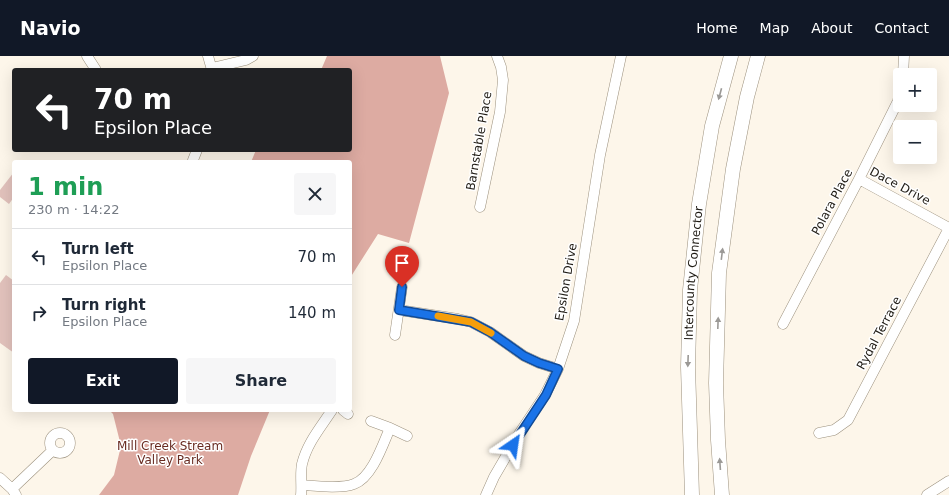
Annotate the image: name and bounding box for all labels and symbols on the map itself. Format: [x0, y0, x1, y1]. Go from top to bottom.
one-way arrow [717, 87, 723, 100]
street label: Barnstable Place [463, 90, 495, 192]
street label: Dace Drive [867, 164, 933, 208]
street label: Polara Place [809, 167, 855, 237]
street label: Intercounty Connector [682, 205, 706, 341]
street label: Epsilon Drive [552, 242, 580, 322]
pin [385, 246, 419, 287]
one-way arrow [719, 248, 725, 260]
street label: Rydal Terrace [854, 294, 904, 372]
one-way arrow [715, 316, 721, 329]
one-way arrow [685, 355, 691, 368]
position arrow [492, 424, 534, 466]
park label: Mill Creek Stream Valley Park [117, 439, 223, 467]
one-way arrow [716, 458, 723, 470]

